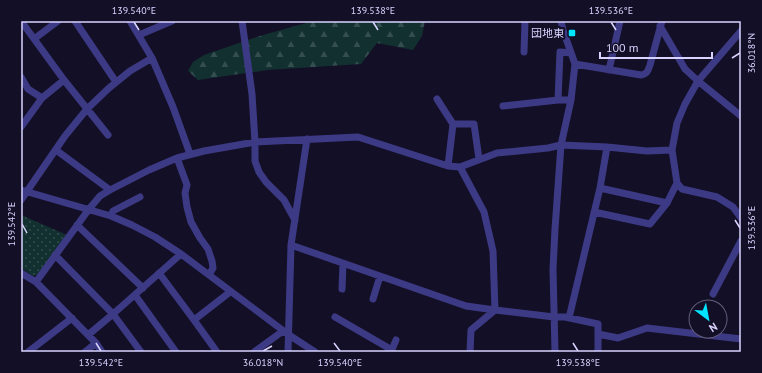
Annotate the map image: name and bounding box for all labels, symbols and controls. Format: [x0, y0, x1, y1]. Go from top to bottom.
text: 139.540°E [112, 4, 156, 17]
text: 139.538°E [351, 4, 395, 17]
text: 139.536°E [589, 4, 633, 17]
place label: 団地東 [531, 26, 564, 40]
marker: 団地東 [567, 28, 577, 38]
text: 36.018°N [745, 33, 758, 73]
scale bar [600, 34, 712, 60]
text: 100 m [606, 40, 639, 55]
text: 139.542°E [5, 202, 18, 246]
text: 139.536°E [745, 206, 758, 250]
north arrow [688, 299, 728, 339]
text: N [707, 320, 720, 335]
text: 139.542°E [79, 356, 123, 369]
text: 36.018°N [243, 356, 283, 369]
text: 139.540°E [318, 356, 362, 369]
text: 139.538°E [556, 356, 600, 369]

